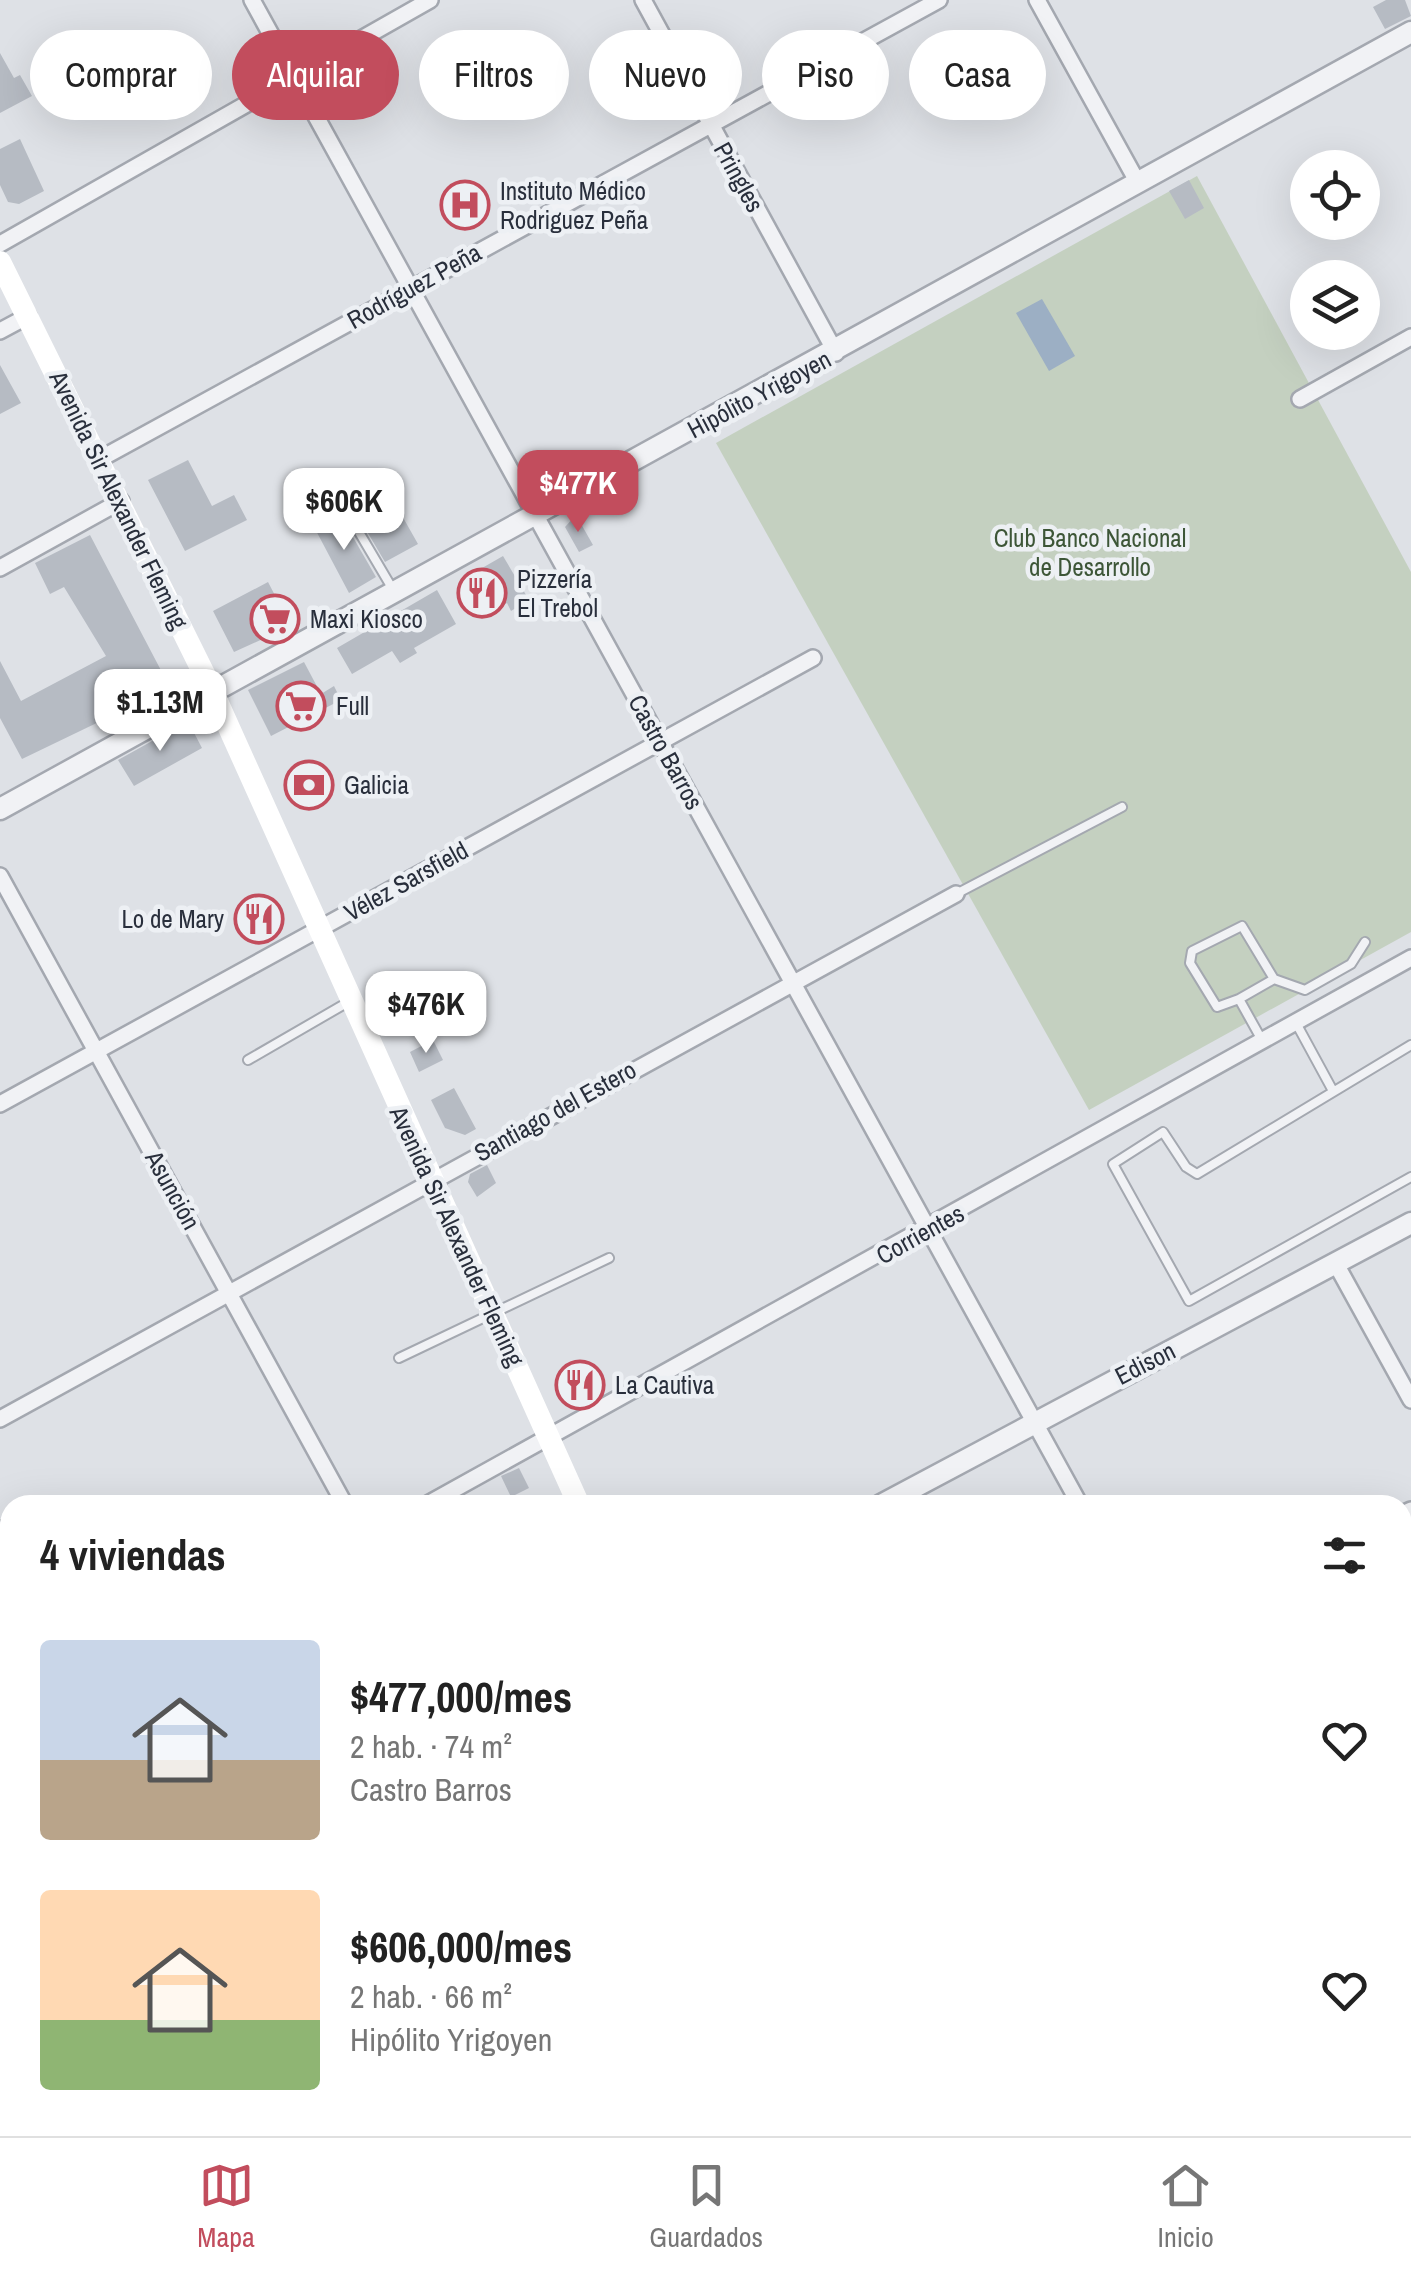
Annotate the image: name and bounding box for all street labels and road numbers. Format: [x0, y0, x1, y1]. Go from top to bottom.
street label: Pringles [706, 136, 772, 218]
street label: Rodríguez Peña [341, 235, 488, 337]
street label: Hipólito Yrigoyen [681, 342, 837, 446]
street label: Avenida Sir Alexander Fleming [41, 364, 197, 635]
street label: Castro Barros [620, 688, 712, 816]
street label: Vélez Sarsfield [338, 833, 474, 929]
street label: Santiago del Estero [468, 1052, 642, 1170]
street label: Avenida Sir Alexander Fleming [381, 1099, 533, 1372]
street label: Asunción [137, 1144, 209, 1236]
street label: Corrientes [870, 1196, 970, 1272]
street label: Edison [1109, 1333, 1181, 1393]

